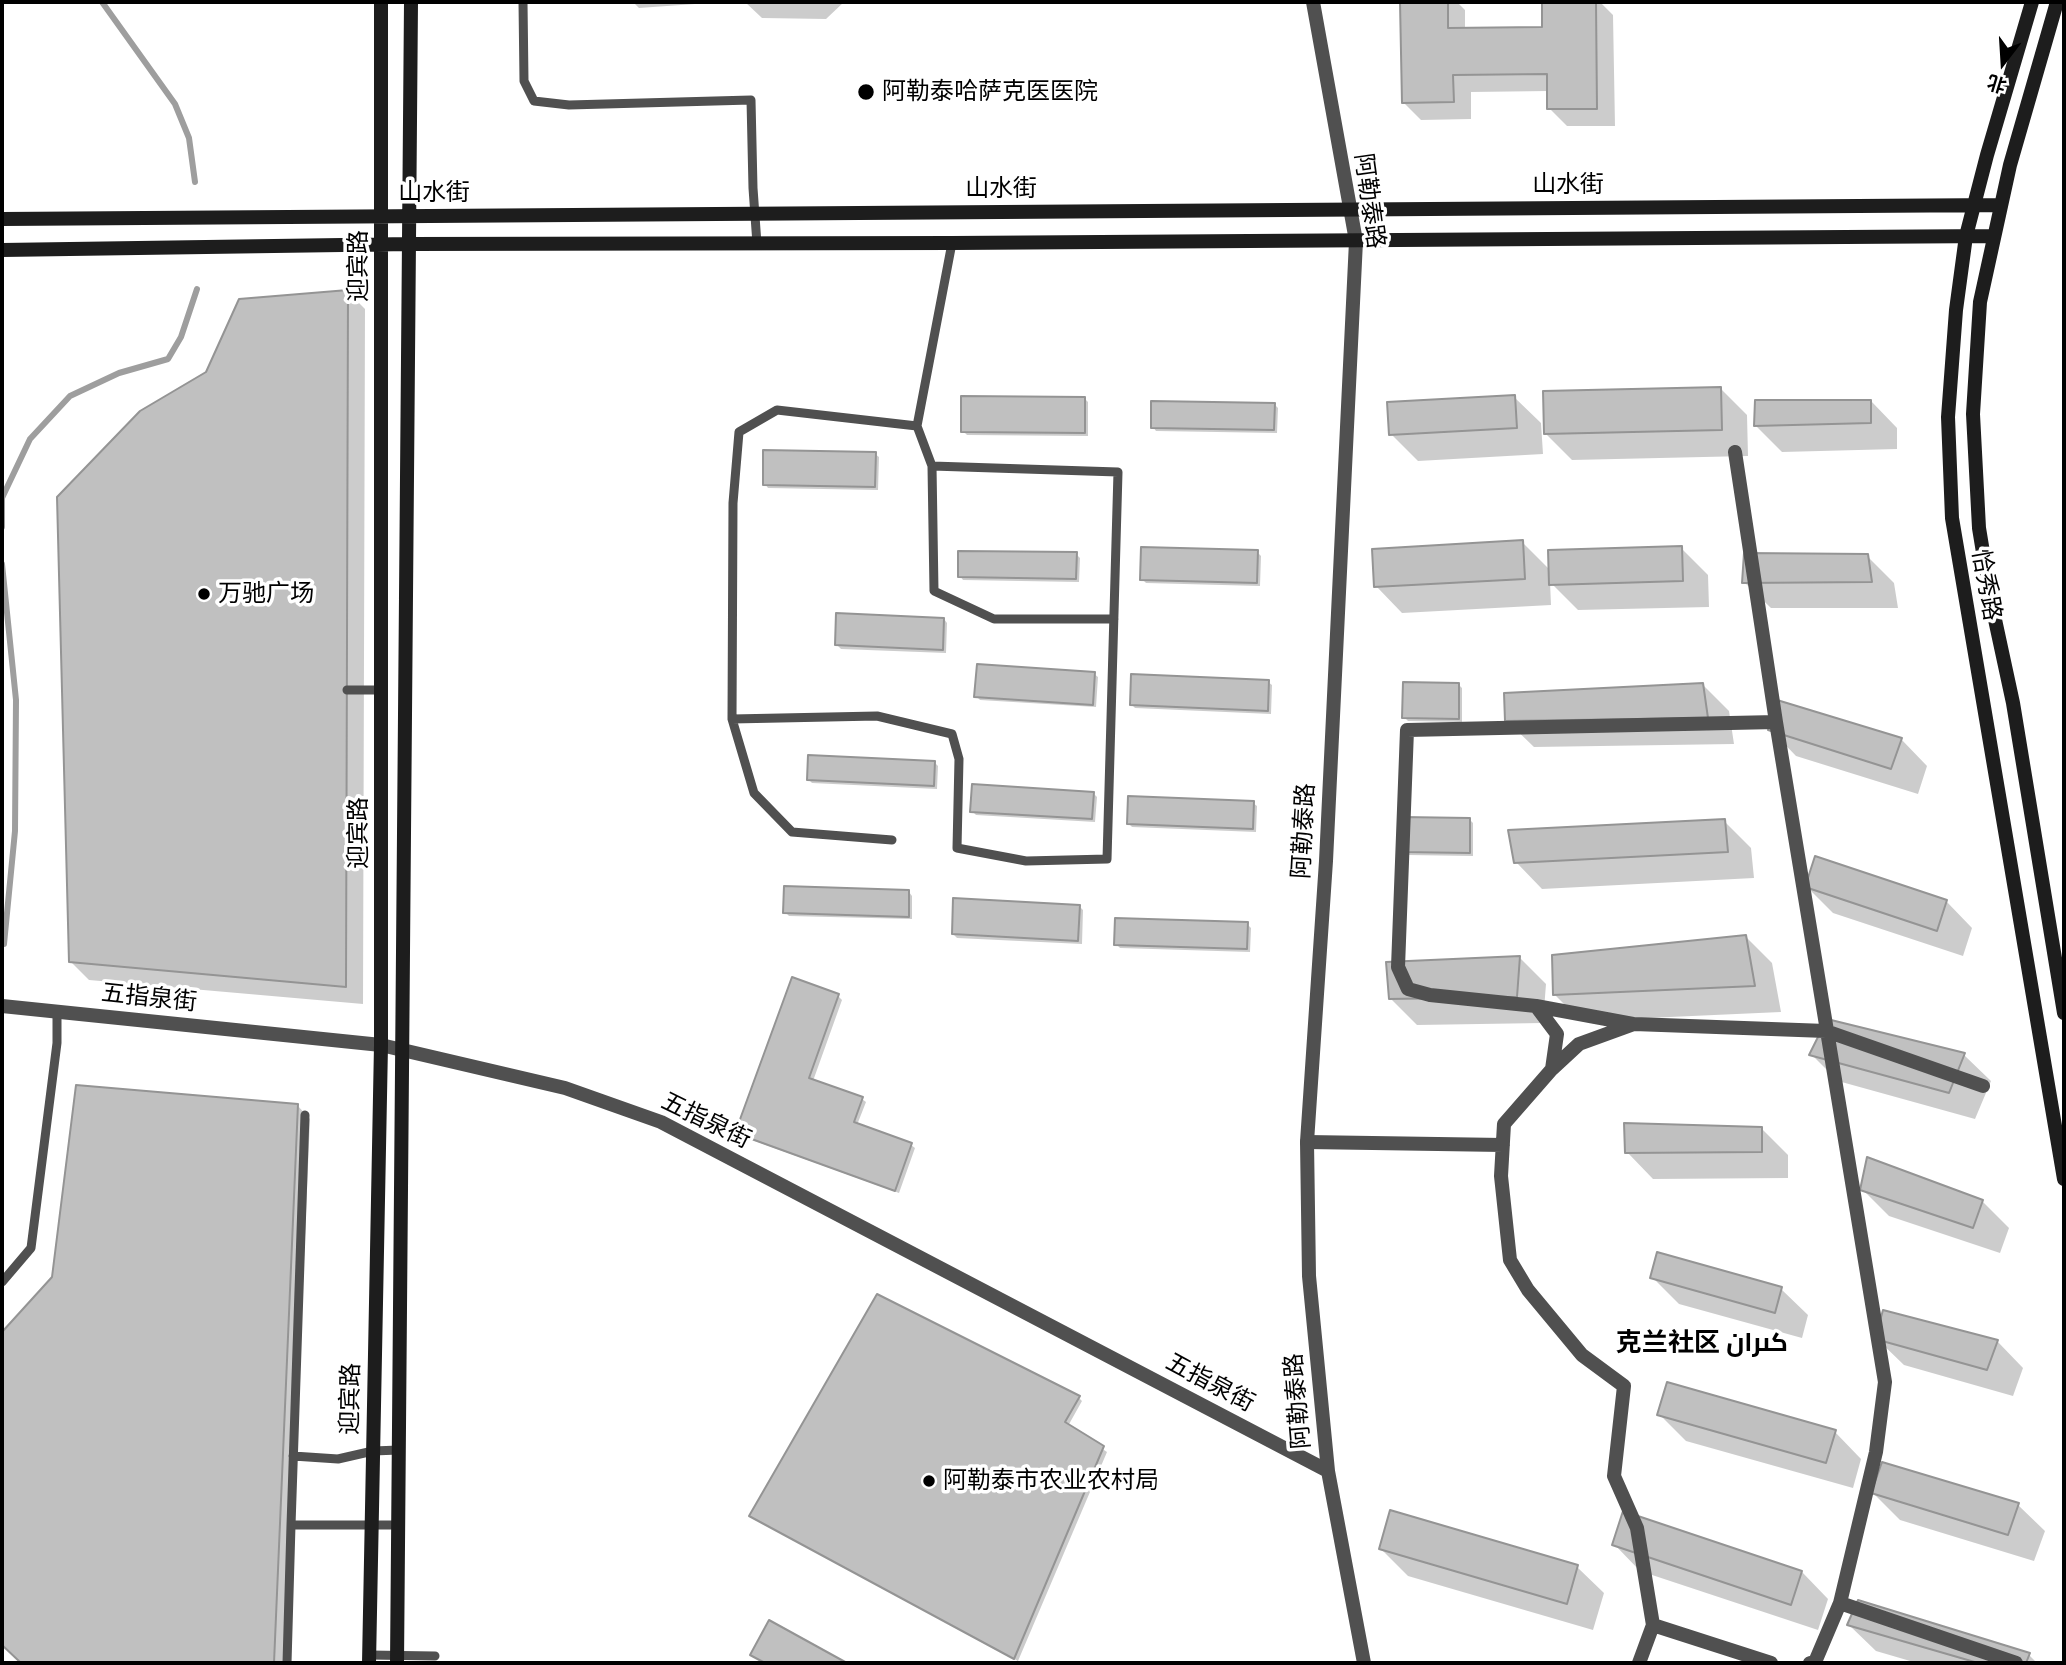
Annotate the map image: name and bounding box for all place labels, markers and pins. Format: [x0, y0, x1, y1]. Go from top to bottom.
place label: 阿勒泰哈萨克医医院 [882, 78, 1098, 106]
marker: 阿勒泰哈萨克医医院 [856, 82, 876, 102]
place label: 万驰广场 [218, 580, 314, 608]
marker: 万驰广场 [196, 586, 212, 602]
place label: 阿勒泰市农业农村局 [943, 1467, 1159, 1495]
marker: 阿勒泰市农业农村局 [921, 1473, 937, 1489]

